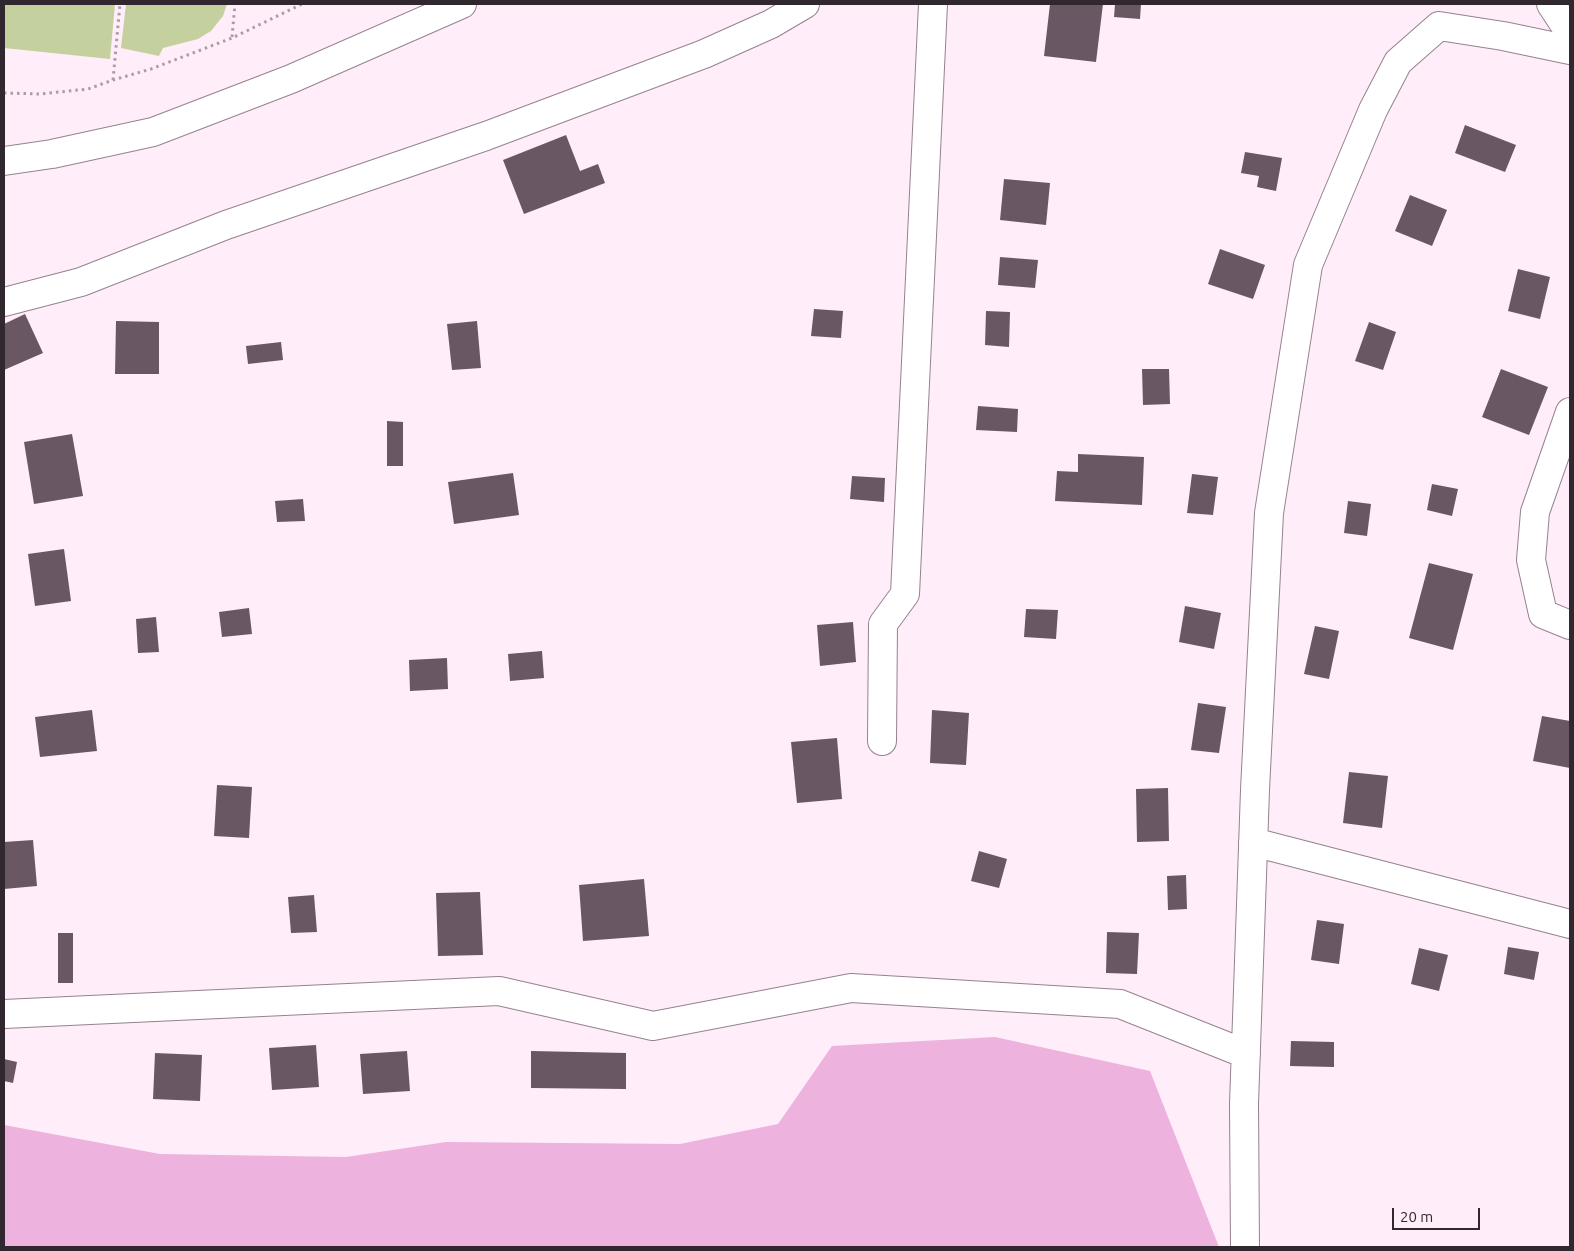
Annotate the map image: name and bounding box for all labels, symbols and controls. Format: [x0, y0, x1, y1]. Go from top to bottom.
scale bar [1394, 1198, 1482, 1230]
text: 20 m [1400, 1208, 1433, 1225]

